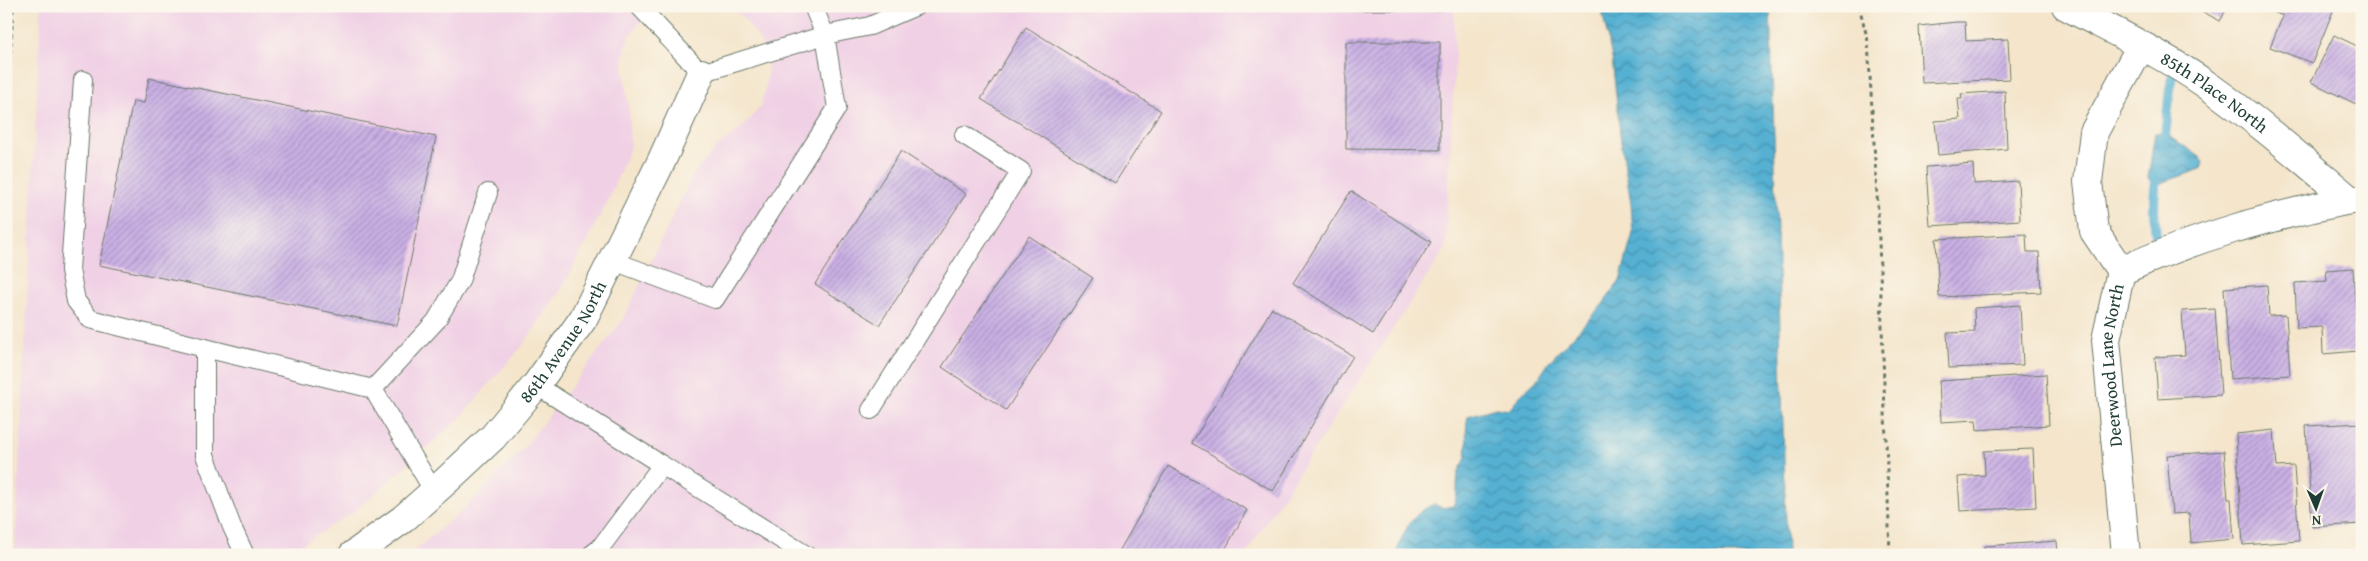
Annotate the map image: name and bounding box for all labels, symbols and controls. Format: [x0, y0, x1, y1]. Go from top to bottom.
street label: 85th Place North [2156, 45, 2274, 139]
street label: 86th Avenue North [513, 276, 613, 409]
street label: Deerwood Lane North [2092, 281, 2131, 448]
north arrow [2290, 484, 2340, 534]
text: N [2311, 511, 2321, 531]

